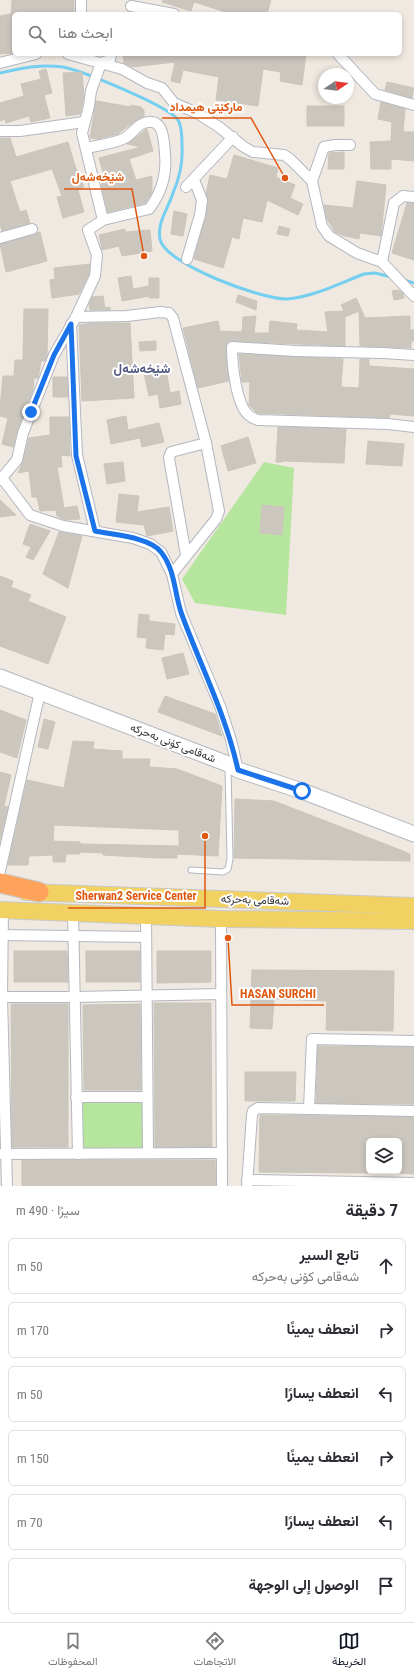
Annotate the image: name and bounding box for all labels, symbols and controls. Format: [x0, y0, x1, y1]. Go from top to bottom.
search box [12, 12, 402, 56]
icon: search [26, 23, 48, 45]
text: ابحث هنا [58, 24, 113, 42]
north arrow [318, 68, 354, 104]
callout: مارکێتی هیمداد [162, 94, 251, 118]
text: مارکێتی هیمداد [169, 100, 243, 115]
callout: شێخه‌شه‌ل [64, 165, 132, 189]
text: شێخه‌شه‌ل [72, 170, 125, 184]
district label: شێخەشەل [114, 361, 170, 376]
route end [22, 403, 40, 421]
street label: شەقامی کۆنی بەحرکە [128, 721, 218, 765]
route start [293, 782, 311, 800]
callout: Sherwan2 Service Center [68, 884, 205, 908]
text: Sherwan2 Service Center [76, 889, 196, 903]
street label: شەقامی بەحرکە [221, 892, 290, 908]
callout: HASAN SURCHI [232, 981, 324, 1005]
text: HASAN SURCHI [240, 987, 316, 1001]
map controls [366, 1138, 402, 1174]
button: layers [366, 1138, 402, 1174]
text: 7 دقيقة [345, 1200, 398, 1220]
text: سيرًا · 490 m [16, 1203, 80, 1218]
text: تابع السير [300, 1246, 359, 1264]
icon: ahead [375, 1255, 397, 1277]
text: 50 m [17, 1259, 43, 1274]
text: شەقامی کۆنی بەحرکە [252, 1269, 359, 1284]
icon: right [375, 1319, 397, 1341]
text: انعطف يمينًا [286, 1320, 359, 1338]
text: 170 m [17, 1323, 49, 1338]
icon: left [375, 1383, 397, 1405]
text: انعطف يسارًا [285, 1384, 359, 1402]
text: 50 m [17, 1387, 43, 1402]
icon: right [375, 1447, 397, 1469]
text: انعطف يمينًا [286, 1448, 359, 1466]
text: 150 m [17, 1451, 49, 1466]
icon: left [375, 1511, 397, 1533]
text: انعطف يسارًا [285, 1512, 359, 1530]
text: 70 m [17, 1515, 43, 1530]
icon: arrive [375, 1575, 397, 1597]
text: الوصول إلى الوجهة [248, 1576, 359, 1594]
tab: المحفوظات [48, 1630, 98, 1671]
tab: الاتجاهات [193, 1630, 236, 1671]
tab: الخريطة [332, 1630, 366, 1671]

